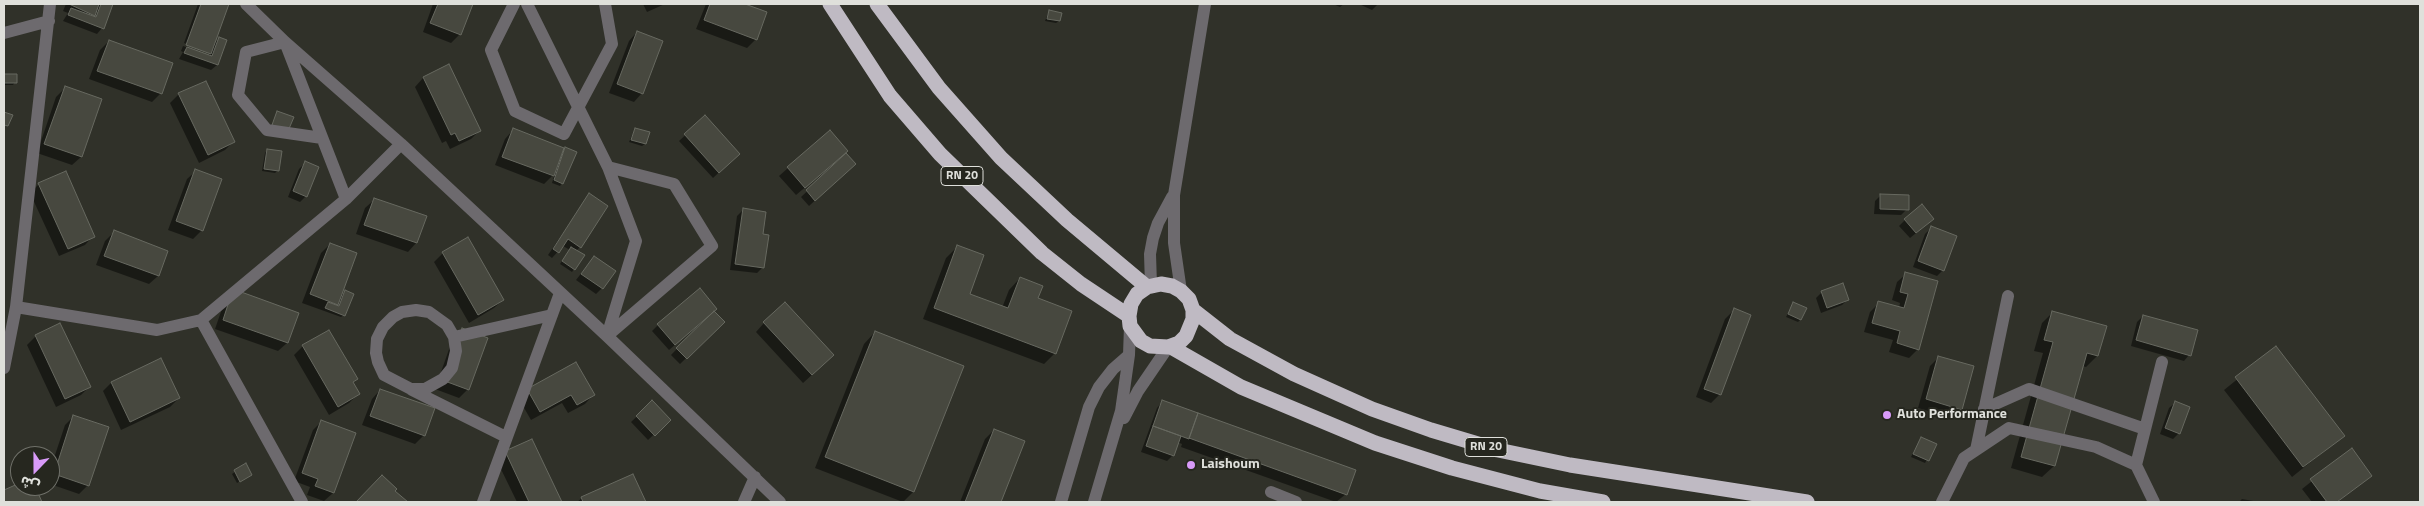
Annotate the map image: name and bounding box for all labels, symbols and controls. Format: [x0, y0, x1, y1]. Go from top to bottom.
road number: RN 20 [941, 167, 983, 186]
place label: Auto Performance [1897, 407, 2007, 423]
marker: Auto Performance [1881, 409, 1893, 421]
road number: RN 20 [1465, 438, 1507, 457]
north arrow [10, 446, 60, 496]
place label: Laishoum [1201, 457, 1260, 473]
marker: Laishoum [1185, 459, 1197, 471]
text: ش [17, 471, 42, 498]

